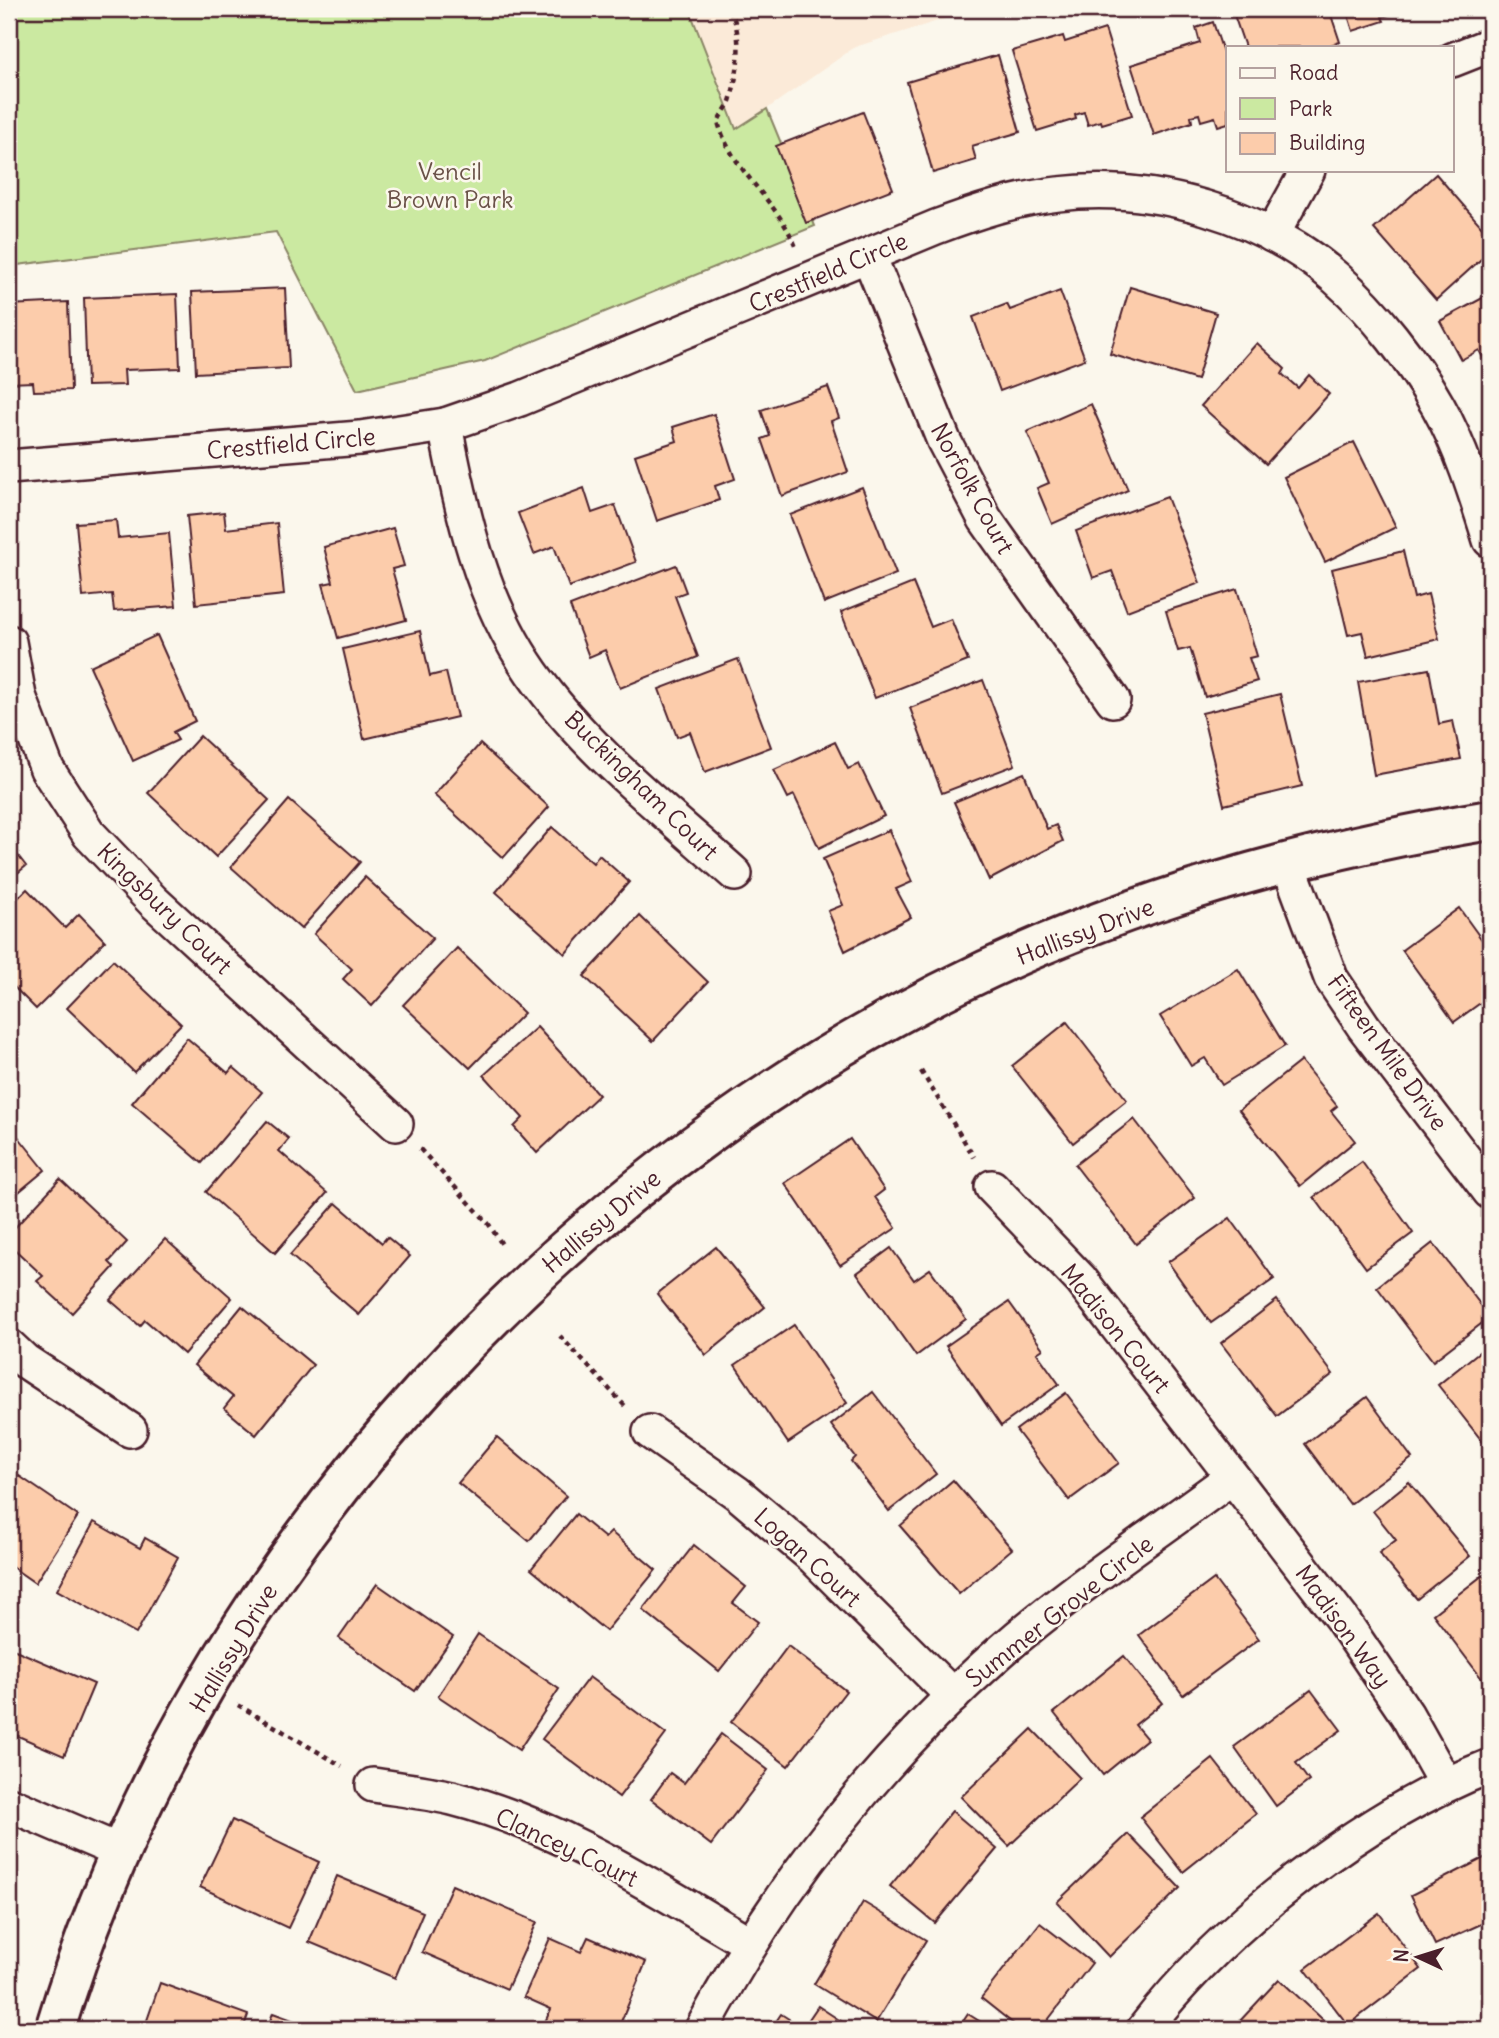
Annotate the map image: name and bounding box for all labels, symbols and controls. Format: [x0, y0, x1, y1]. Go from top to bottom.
legend [1226, 46, 1454, 172]
text: Road [1289, 59, 1338, 86]
text: Park [1289, 95, 1332, 122]
text: Building [1289, 129, 1365, 156]
park label: Vencil Brown Park [387, 156, 513, 214]
street label: Crestfield Circle [744, 225, 912, 319]
street label: Norfolk Court [925, 417, 1021, 559]
street label: Crestfield Circle [205, 421, 377, 465]
street label: Buckingham Court [559, 704, 725, 866]
street label: Kingsbury Court [91, 836, 239, 980]
street label: Hallissy Drive [1012, 891, 1158, 971]
street label: Fifteen Mile Drive [1321, 968, 1455, 1136]
street label: Hallissy Drive [536, 1163, 666, 1279]
street label: Madison Court [1055, 1257, 1177, 1399]
street label: Logan Court [748, 1501, 868, 1613]
street label: Summer Grove Circle [959, 1528, 1159, 1694]
street label: Madison Way [1289, 1559, 1399, 1693]
street label: Hallissy Drive [183, 1578, 283, 1718]
street label: Clancey Court [491, 1801, 643, 1893]
north arrow [1384, 1923, 1454, 1993]
text: N [1389, 1948, 1413, 1963]

